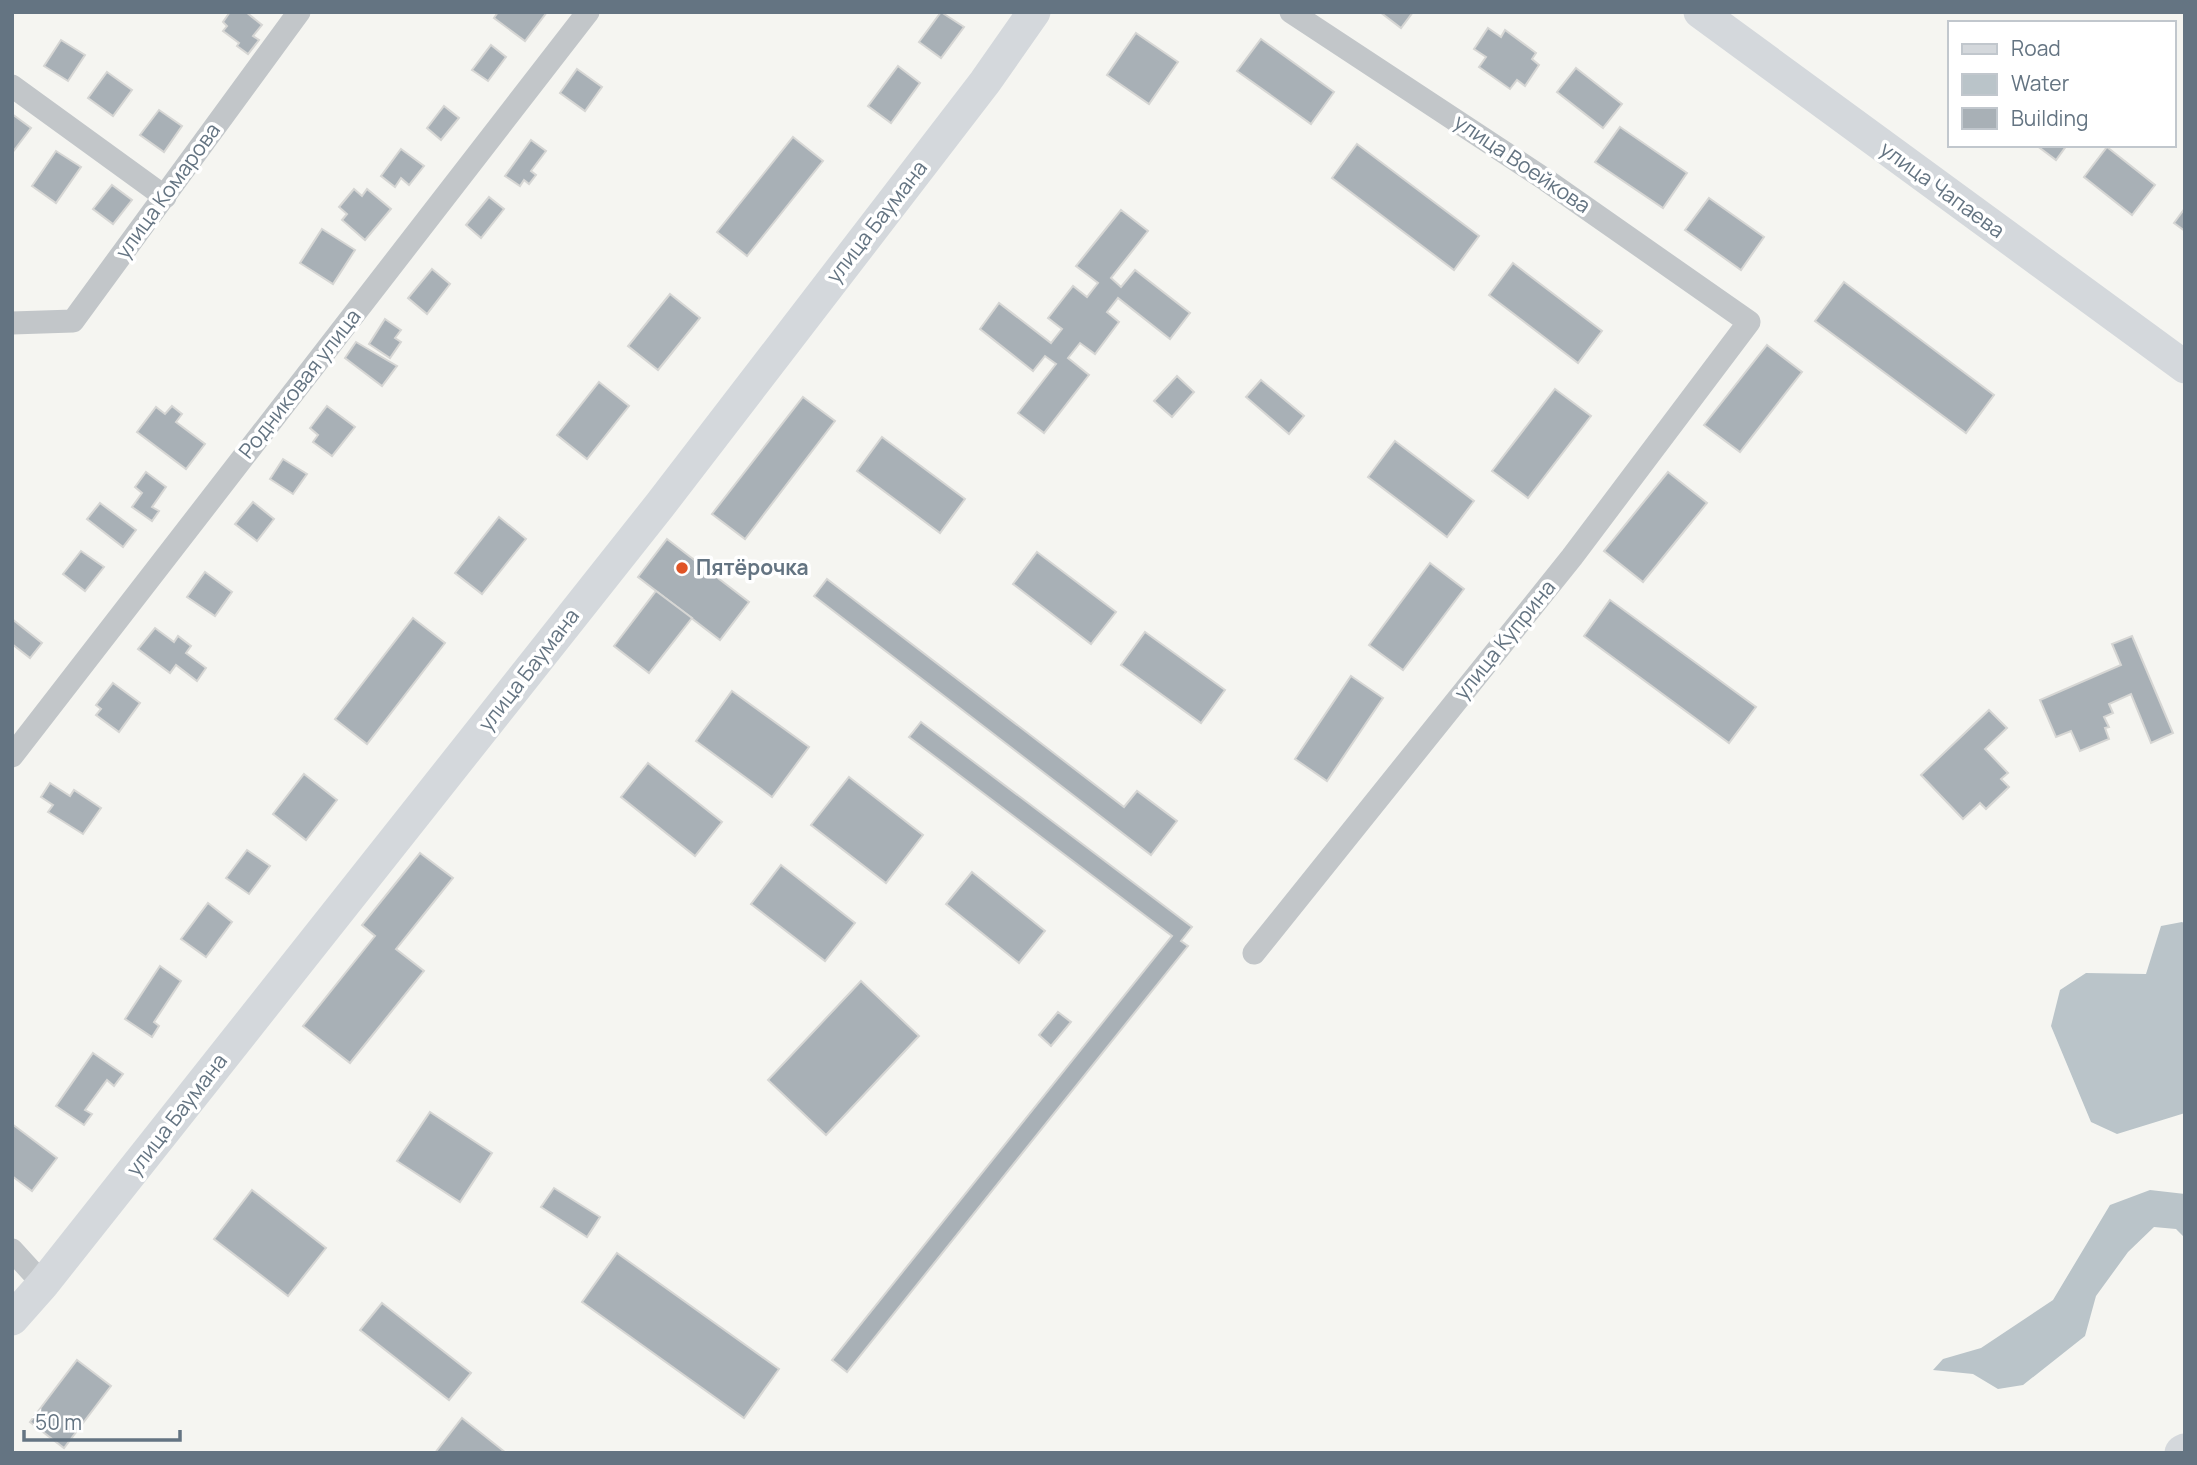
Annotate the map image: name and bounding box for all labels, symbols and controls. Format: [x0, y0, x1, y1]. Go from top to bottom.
legend [1948, 21, 2176, 147]
text: Road [2011, 34, 2061, 62]
text: Water [2011, 69, 2070, 97]
text: Building [2011, 104, 2088, 132]
street label: улица Воейкова [1449, 107, 1596, 219]
street label: улица Комарова [108, 117, 226, 264]
street label: улица Чапаева [1875, 134, 2011, 244]
street label: улица Баумана [819, 154, 933, 289]
street label: Родниковая улица [232, 303, 366, 464]
place label: Пятёрочка [696, 553, 809, 581]
marker: Пятёрочка [674, 560, 690, 576]
street label: улица Куприна [1447, 574, 1561, 705]
street label: улица Баумана [471, 602, 585, 737]
street label: улица Баумана [119, 1047, 233, 1182]
scale bar [24, 1398, 180, 1442]
text: 50 m [35, 1408, 82, 1436]

